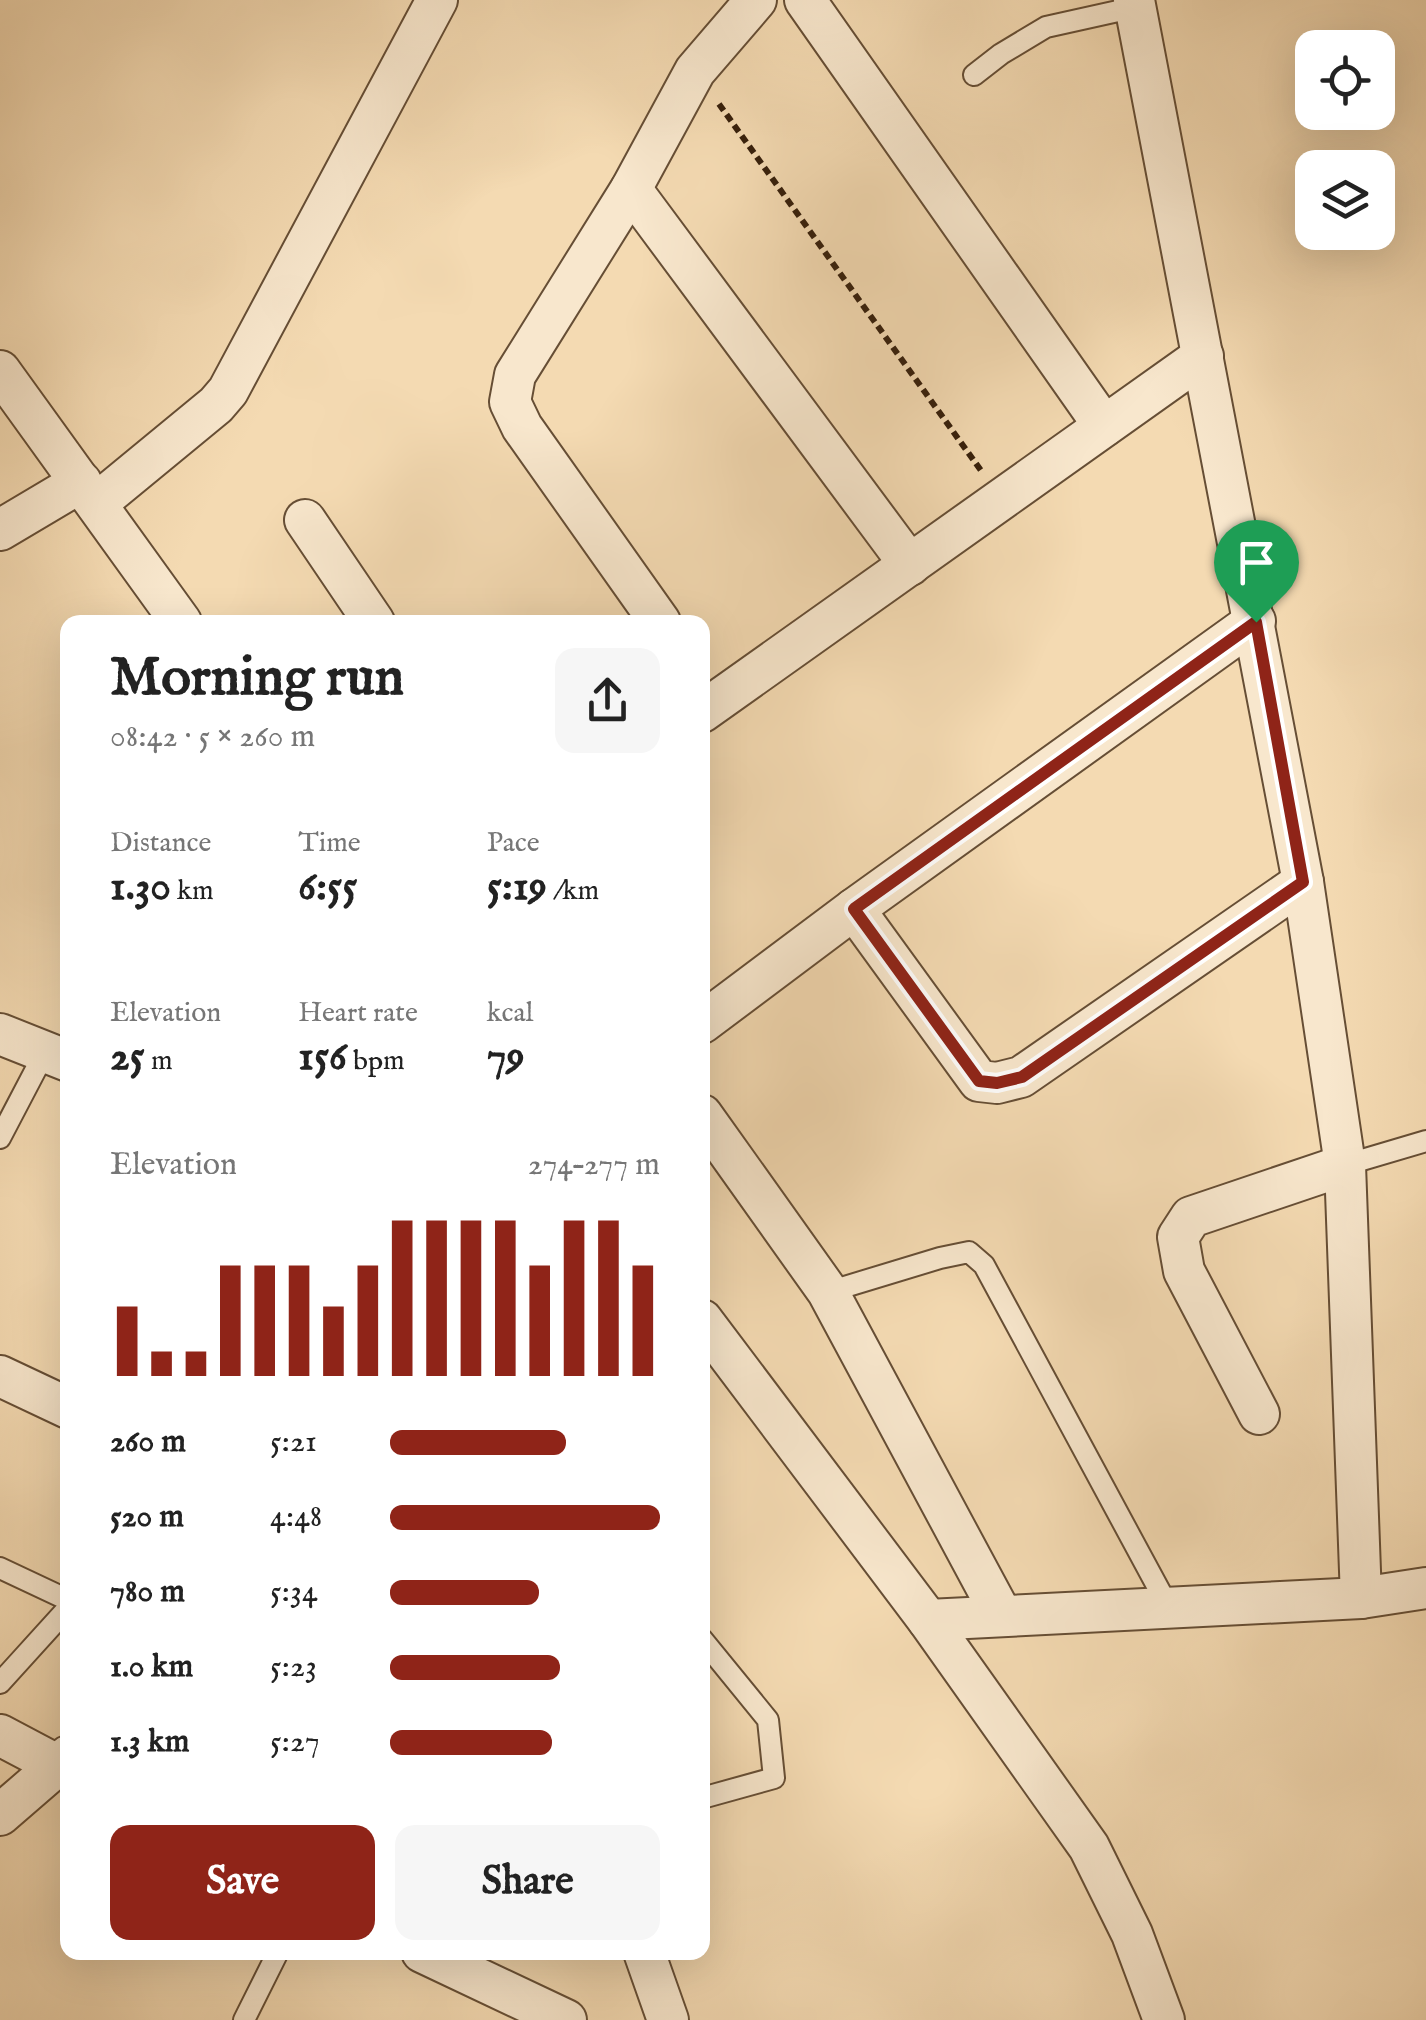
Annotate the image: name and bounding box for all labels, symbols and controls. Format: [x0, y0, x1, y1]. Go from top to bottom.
map controls [1295, 30, 1395, 250]
button: locate [1295, 30, 1395, 130]
button: layers [1295, 150, 1395, 250]
pin [1214, 520, 1299, 623]
icon: arrive [1229, 535, 1284, 590]
text: Morning run [110, 644, 404, 714]
button: share [555, 648, 660, 753]
text: 08:42 · 5 × 260 m [110, 717, 315, 758]
text: Distance [110, 826, 211, 861]
text: Time [298, 826, 361, 861]
text: Pace [487, 826, 540, 861]
text: 1.30 [110, 861, 171, 914]
text: 6:55 [298, 861, 358, 914]
text: 5:19 [487, 861, 547, 914]
text: km [171, 874, 214, 909]
text: /km [547, 874, 599, 909]
text: Elevation [110, 996, 221, 1031]
text: Heart rate [298, 996, 418, 1031]
text: kcal [487, 996, 533, 1031]
text: 25 [110, 1031, 145, 1084]
text: 156 [298, 1031, 347, 1084]
text: 79 [487, 1031, 525, 1084]
text: m [145, 1044, 173, 1079]
text: bpm [347, 1044, 405, 1079]
text: Elevation [110, 1145, 237, 1186]
text: 274–277 m [528, 1145, 660, 1186]
text: 260 m [110, 1422, 186, 1463]
text: 5:21 [270, 1422, 317, 1463]
text: 520 m [110, 1497, 184, 1538]
text: 4:48 [270, 1497, 322, 1538]
text: 780 m [110, 1572, 185, 1613]
text: 5:34 [270, 1572, 318, 1613]
text: 1.0 km [110, 1647, 193, 1688]
text: 5:23 [270, 1647, 317, 1688]
text: 1.3 km [110, 1722, 190, 1763]
text: 5:27 [270, 1722, 320, 1763]
button: Save [110, 1825, 375, 1940]
button: Share [395, 1825, 660, 1940]

